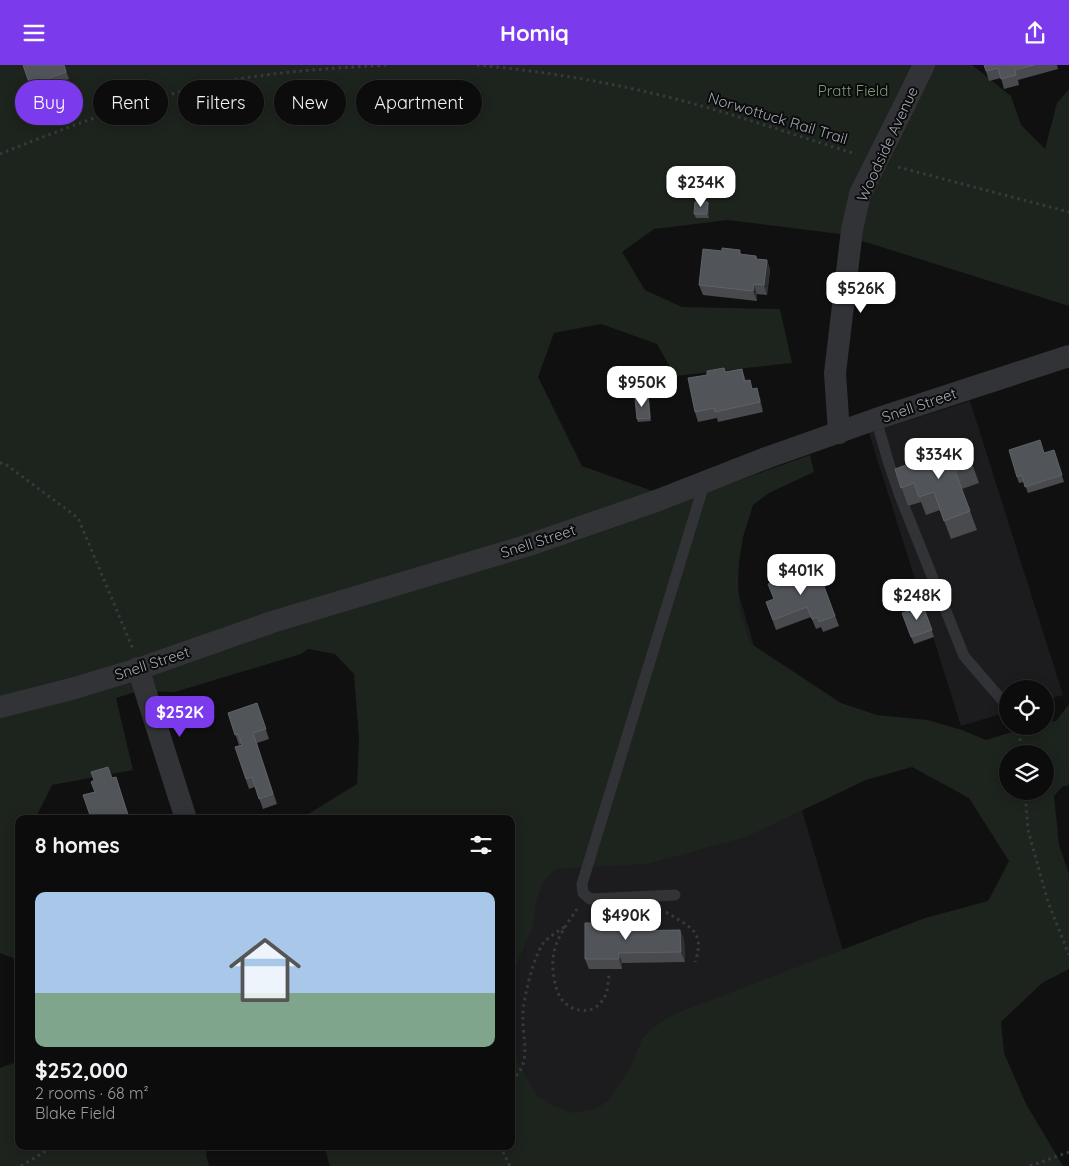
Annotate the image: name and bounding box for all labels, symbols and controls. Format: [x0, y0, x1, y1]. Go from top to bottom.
icon: menu [20, 19, 48, 47]
text: Homiq [500, 19, 569, 47]
icon: share [1021, 19, 1049, 47]
chip: Buy [15, 80, 83, 125]
chip: Rent [93, 80, 168, 125]
chip: Filters [178, 80, 264, 125]
chip: New [274, 80, 346, 125]
chip: Apartment [356, 80, 482, 125]
park label: Pratt Field [818, 81, 888, 100]
street label: Woodside Avenue [852, 83, 922, 205]
street label: Norwottuck Rail Trail [706, 88, 850, 148]
pin: $234K [666, 165, 736, 208]
text: $234K [677, 172, 725, 192]
pin: $526K [826, 271, 896, 314]
text: $526K [837, 278, 885, 298]
pin: $950K [607, 365, 677, 408]
text: $950K [618, 372, 666, 392]
street label: Snell Street [879, 383, 959, 427]
pin: $334K [904, 437, 974, 480]
text: $334K [916, 444, 962, 464]
street label: Snell Street [498, 520, 578, 562]
pin: $401K [766, 553, 836, 596]
text: $401K [778, 560, 824, 580]
pin: $248K [882, 579, 952, 621]
text: $248K [893, 585, 941, 605]
street label: Snell Street [112, 642, 192, 684]
map controls [999, 680, 1054, 800]
button: locate [999, 680, 1054, 735]
pin: $252K [145, 695, 215, 738]
text: $252K [156, 702, 204, 722]
button: layers [999, 745, 1054, 800]
icon: filters [467, 831, 495, 859]
text: 8 homes [35, 832, 120, 858]
pin: $490K [591, 899, 661, 941]
text: $490K [602, 905, 650, 925]
icon: home [220, 925, 310, 1015]
text: $252,000 [35, 1057, 128, 1083]
text: 2 rooms · 68 m² [35, 1083, 149, 1103]
text: Blake Field [35, 1103, 115, 1123]

